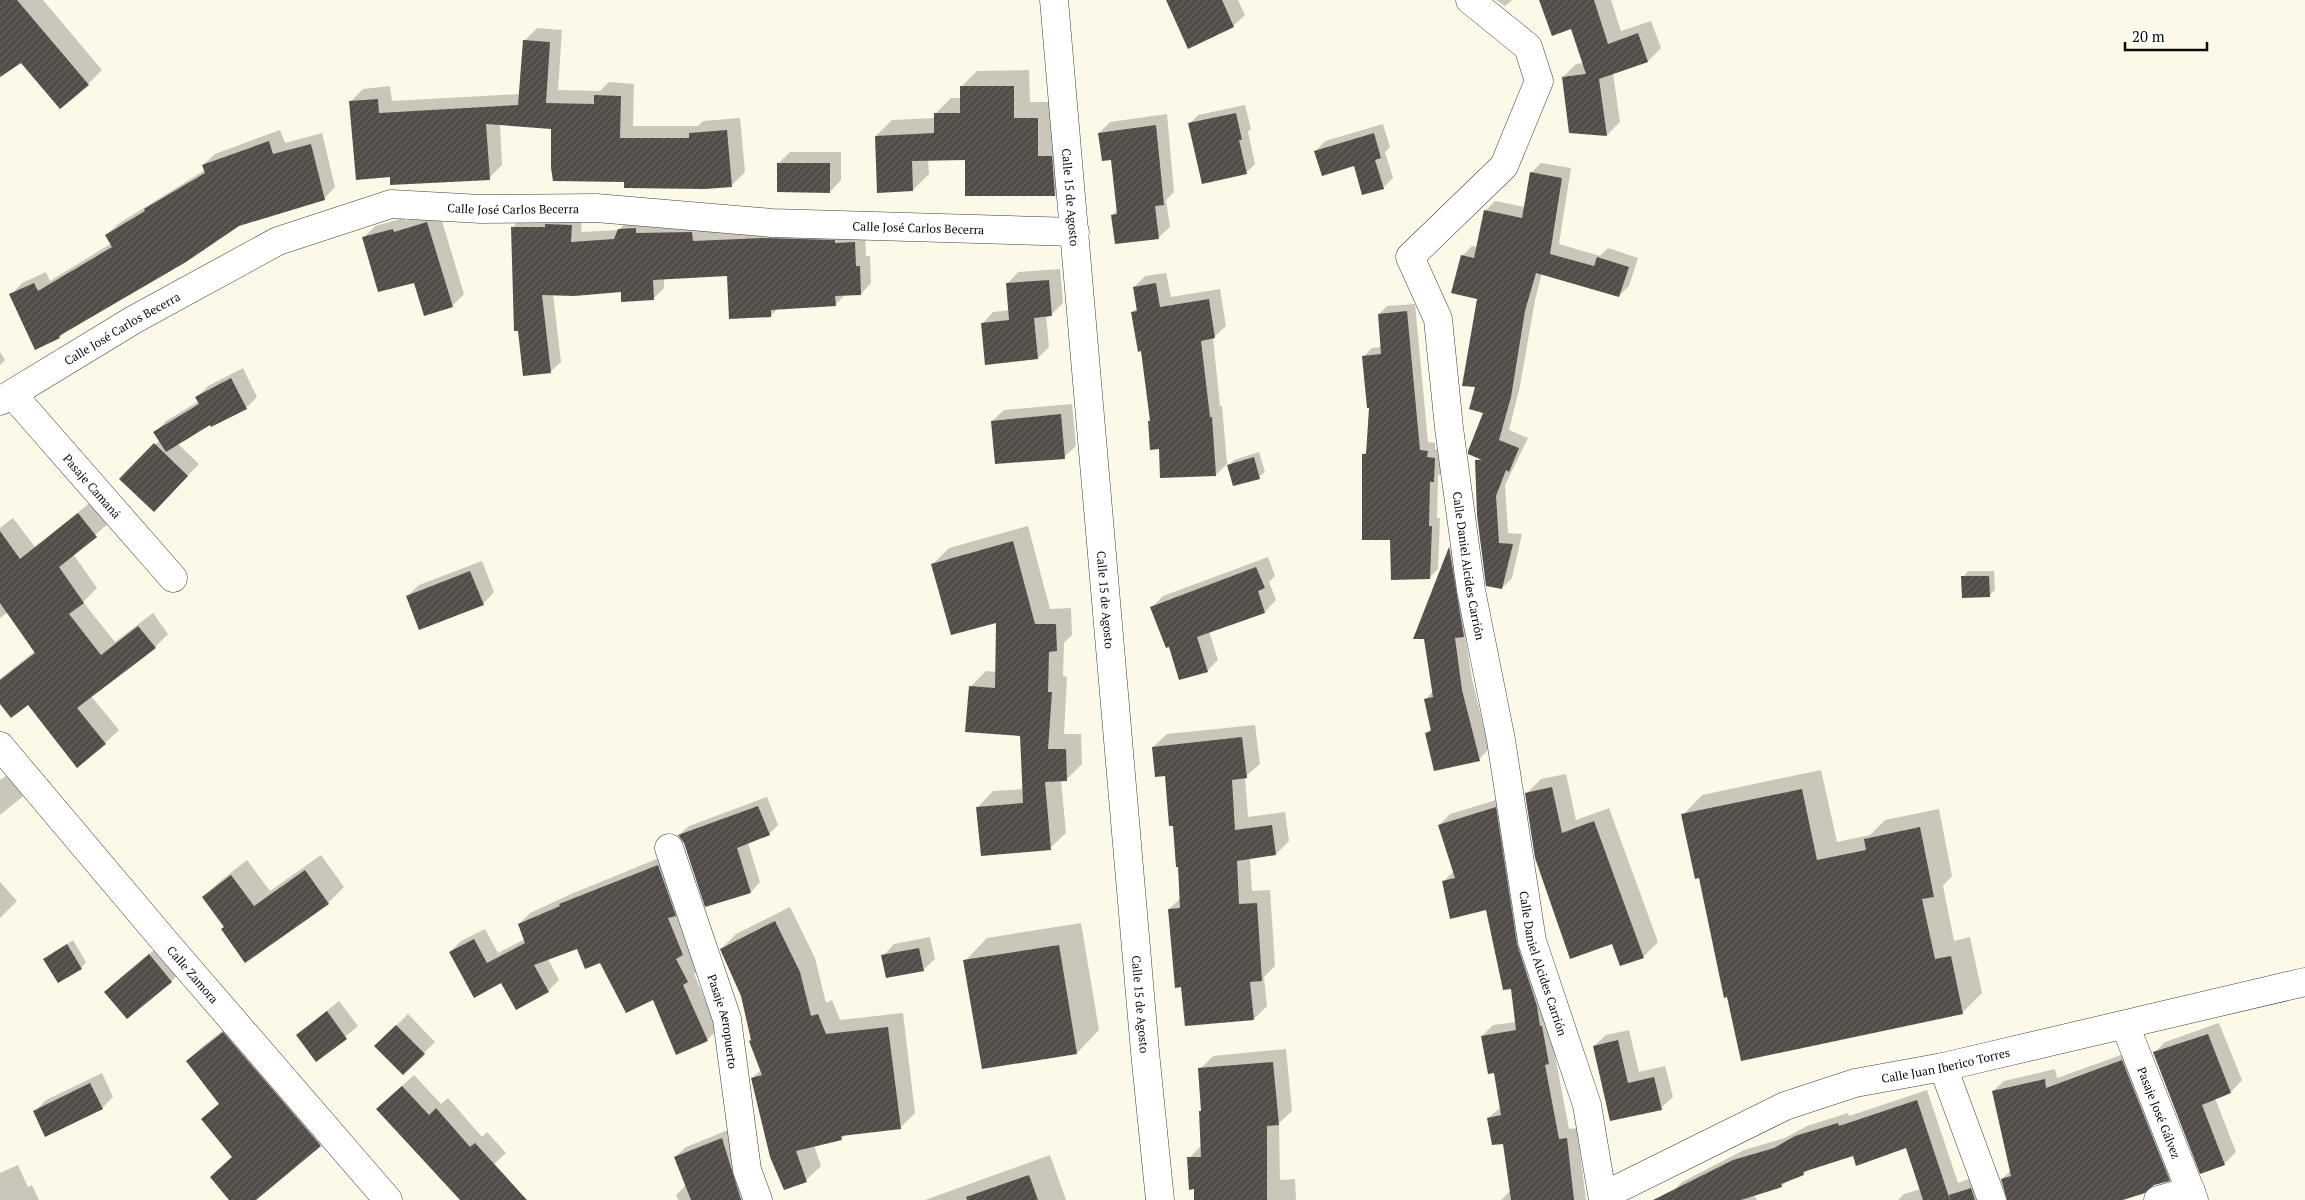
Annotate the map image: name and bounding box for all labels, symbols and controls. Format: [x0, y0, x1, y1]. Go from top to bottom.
scale bar [2125, 20, 2208, 52]
text: 20 m [2132, 26, 2165, 46]
street label: Calle 15 de Agosto [1059, 148, 1083, 247]
street label: Calle José Carlos Becerra [447, 200, 579, 217]
street label: Calle José Carlos Becerra [852, 218, 985, 237]
street label: Calle José Carlos Becerra [61, 288, 182, 368]
street label: Pasaje Camaná [60, 451, 124, 521]
street label: Calle Daniel Alcides Carrión [1450, 491, 1488, 641]
street label: Calle 15 de Agosto [1094, 550, 1118, 650]
street label: Calle Daniel Alcides Carrión [1517, 890, 1571, 1038]
street label: Calle Zamora [164, 942, 222, 1006]
street label: Calle 15 de Agosto [1129, 955, 1153, 1054]
street label: Pasaje Aeropuerto [705, 972, 741, 1070]
street label: Calle Juan Iberico Torres [1880, 1044, 2011, 1086]
street label: Pasaje José Gálvez [2135, 1064, 2184, 1161]

